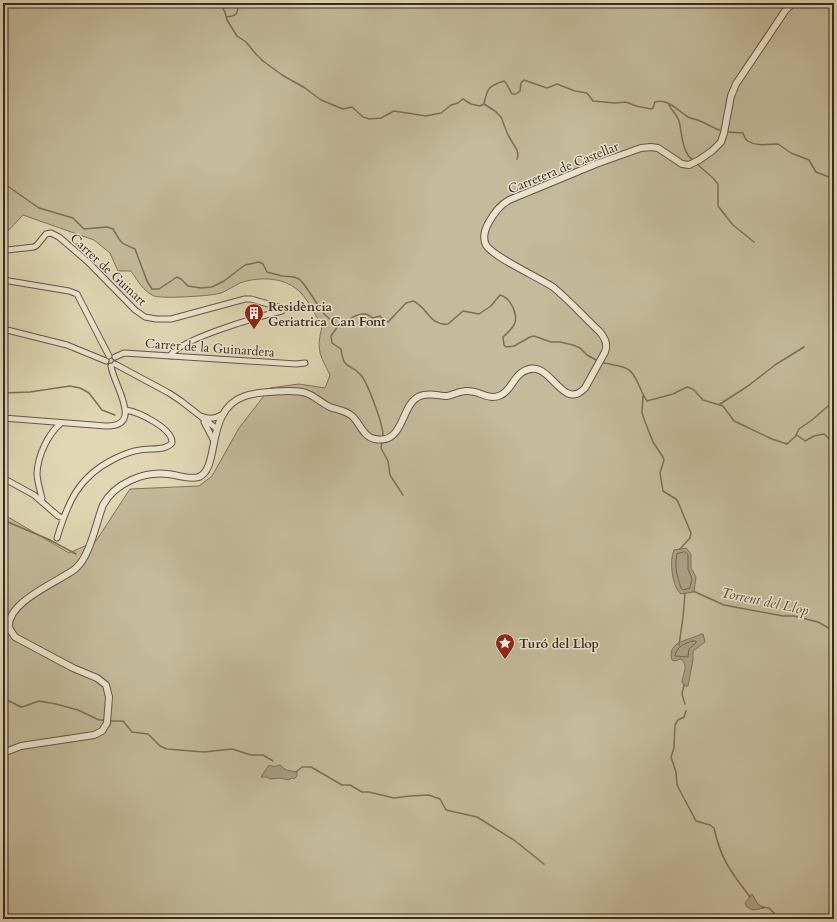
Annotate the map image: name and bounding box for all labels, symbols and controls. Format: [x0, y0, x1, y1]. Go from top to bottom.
street label: Carretera de Castellar [505, 137, 622, 198]
street label: Carrer de Guinart [66, 230, 150, 310]
place label: Residència Geriatrica Can Font [268, 298, 386, 331]
building icon: Residència Geriatrica Can Font [243, 302, 265, 330]
street label: Carrer de la Guinardera [144, 334, 276, 362]
water label: Torrent del Llop [719, 583, 811, 620]
place icon: Turó del Llop [494, 632, 516, 660]
place label: Turó del Llop [519, 635, 599, 653]

